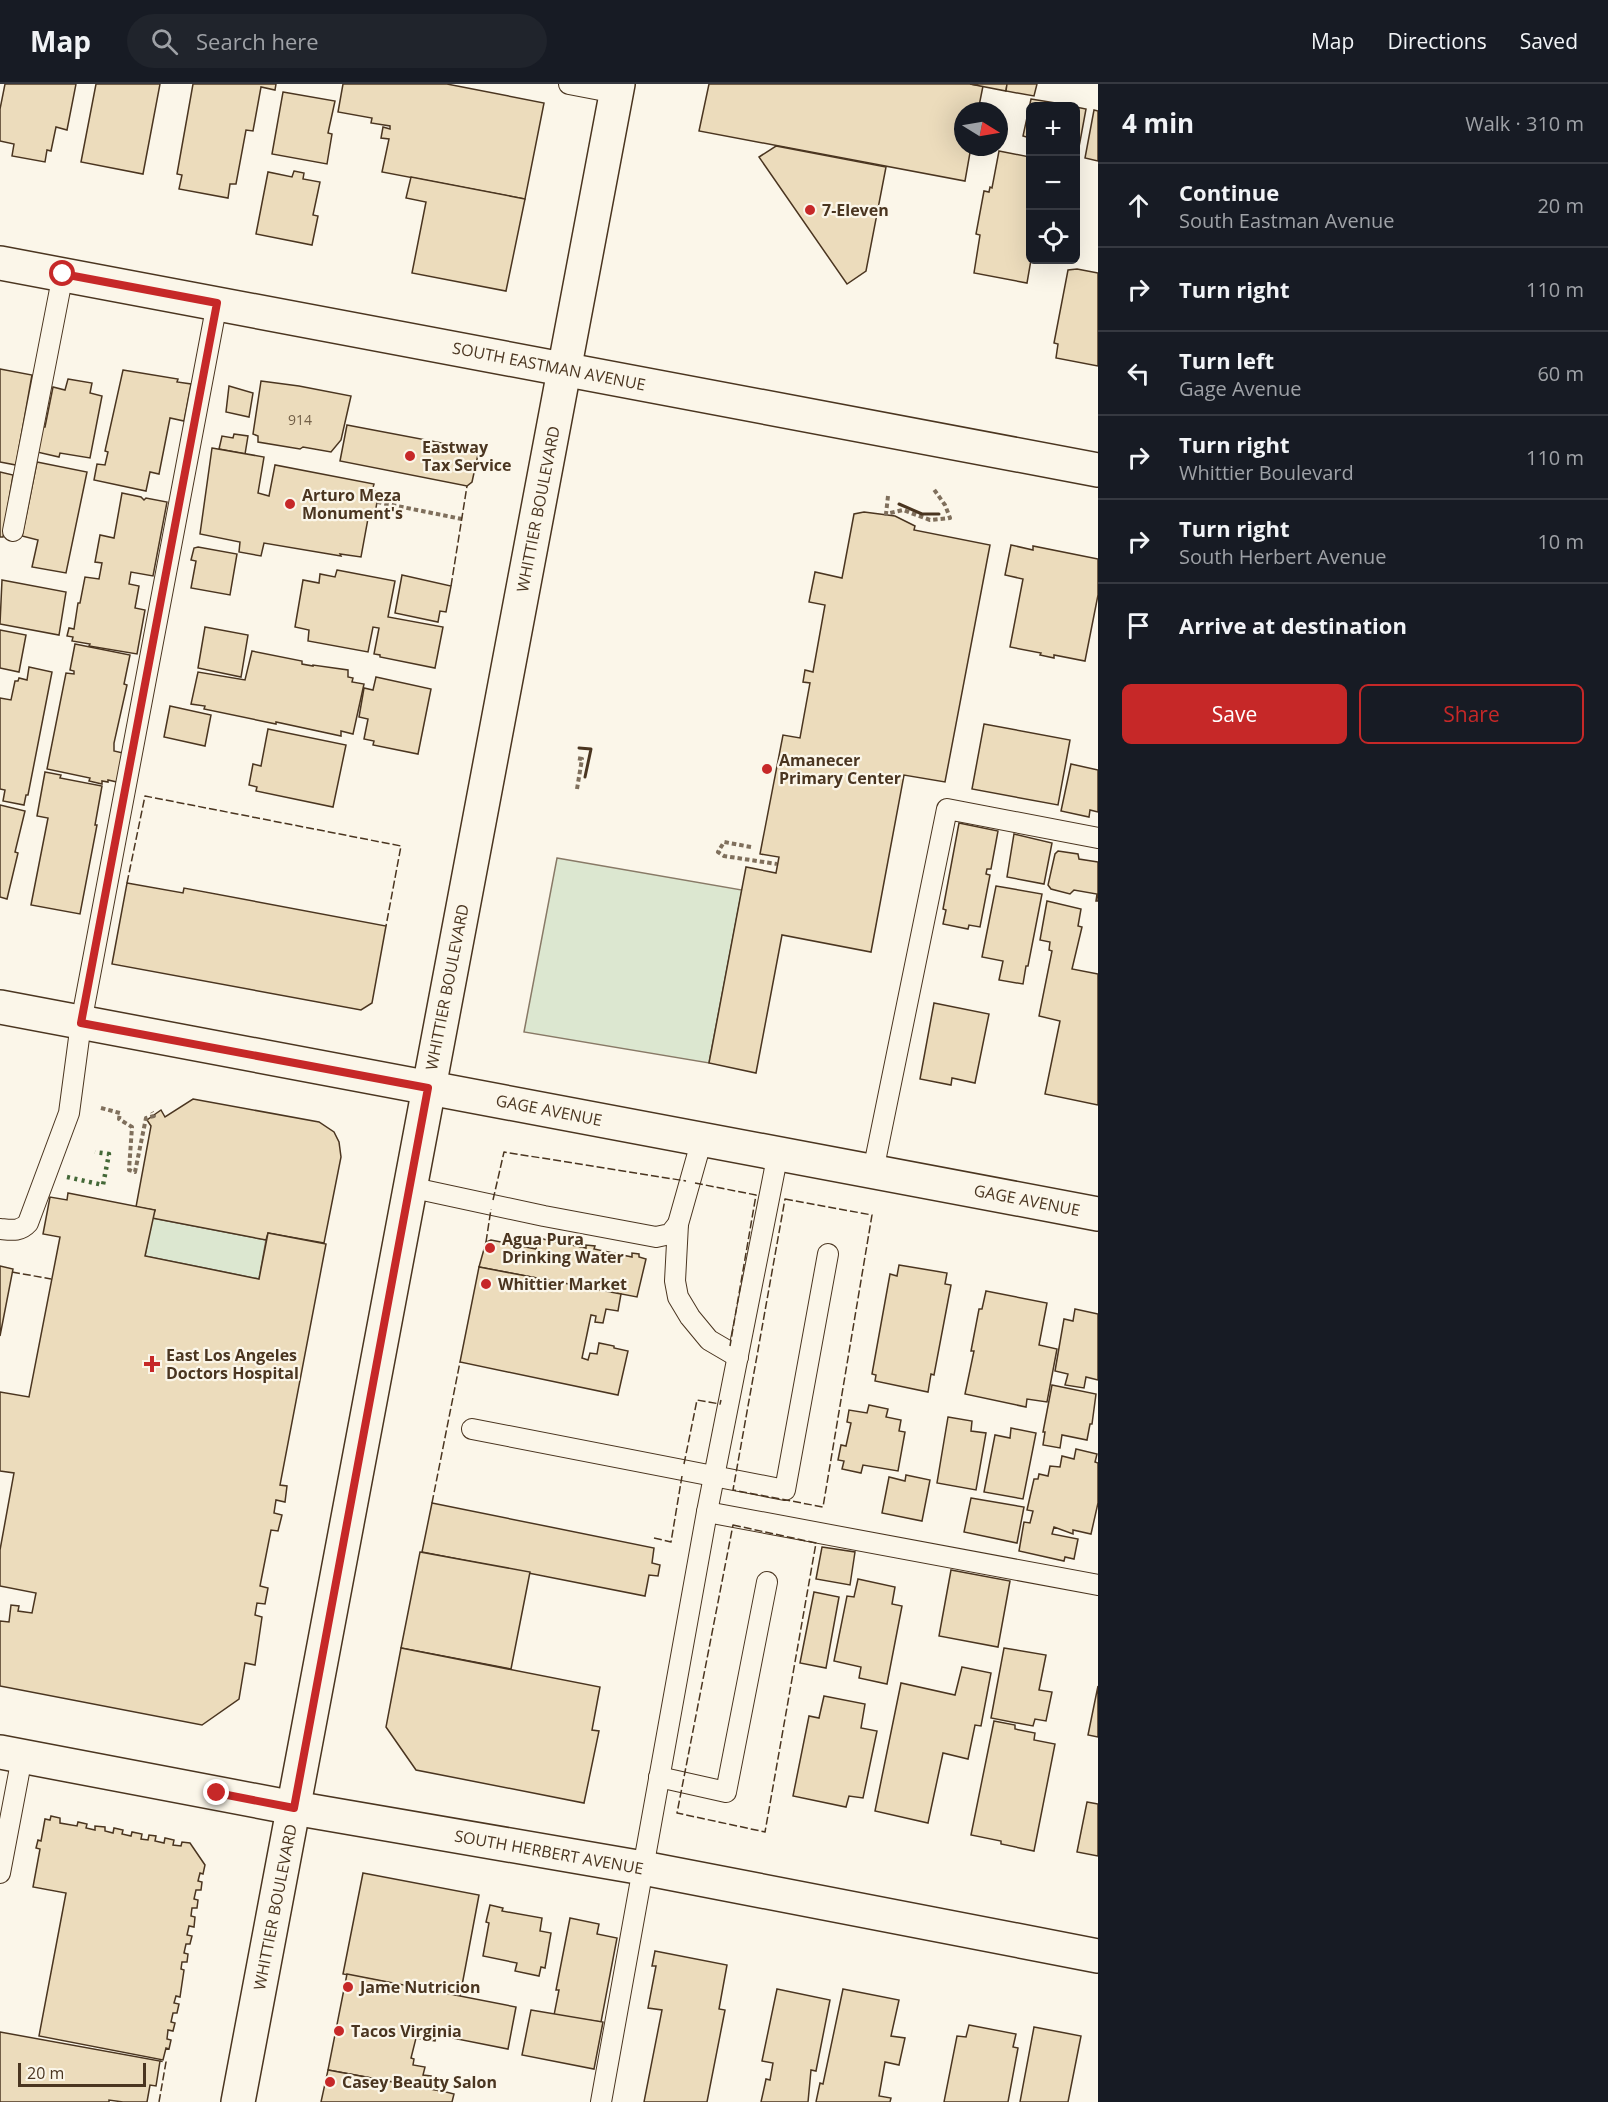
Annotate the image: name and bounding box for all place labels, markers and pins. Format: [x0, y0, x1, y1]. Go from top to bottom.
place label: 7-Eleven [822, 199, 889, 221]
marker: 7-Eleven [803, 203, 817, 217]
place label: Eastway Tax Service [422, 436, 512, 476]
marker: Eastway Tax Service [403, 449, 417, 463]
place label: Arturo Meza Monument's [302, 484, 403, 524]
marker: Arturo Meza Monument's [283, 497, 297, 511]
place label: Amanecer Primary Center [779, 749, 901, 789]
marker: Amanecer Primary Center [760, 762, 774, 776]
place label: Agua Pura Drinking Water [502, 1228, 624, 1268]
marker: Agua Pura Drinking Water [483, 1241, 497, 1255]
place label: Whittier Market [498, 1273, 627, 1295]
marker: Whittier Market [479, 1277, 493, 1291]
place label: East Los Angeles Doctors Hospital [166, 1344, 299, 1384]
marker: East Los Angeles Doctors Hospital [143, 1355, 161, 1373]
place label: Jame Nutricion [358, 1976, 480, 1998]
marker: Jame Nutricion [341, 1980, 355, 1994]
place label: Tacos Virginia [351, 2020, 462, 2042]
marker: Tacos Virginia [332, 2024, 346, 2038]
place label: Casey Beauty Salon [342, 2071, 497, 2093]
marker: Casey Beauty Salon [323, 2075, 337, 2089]

